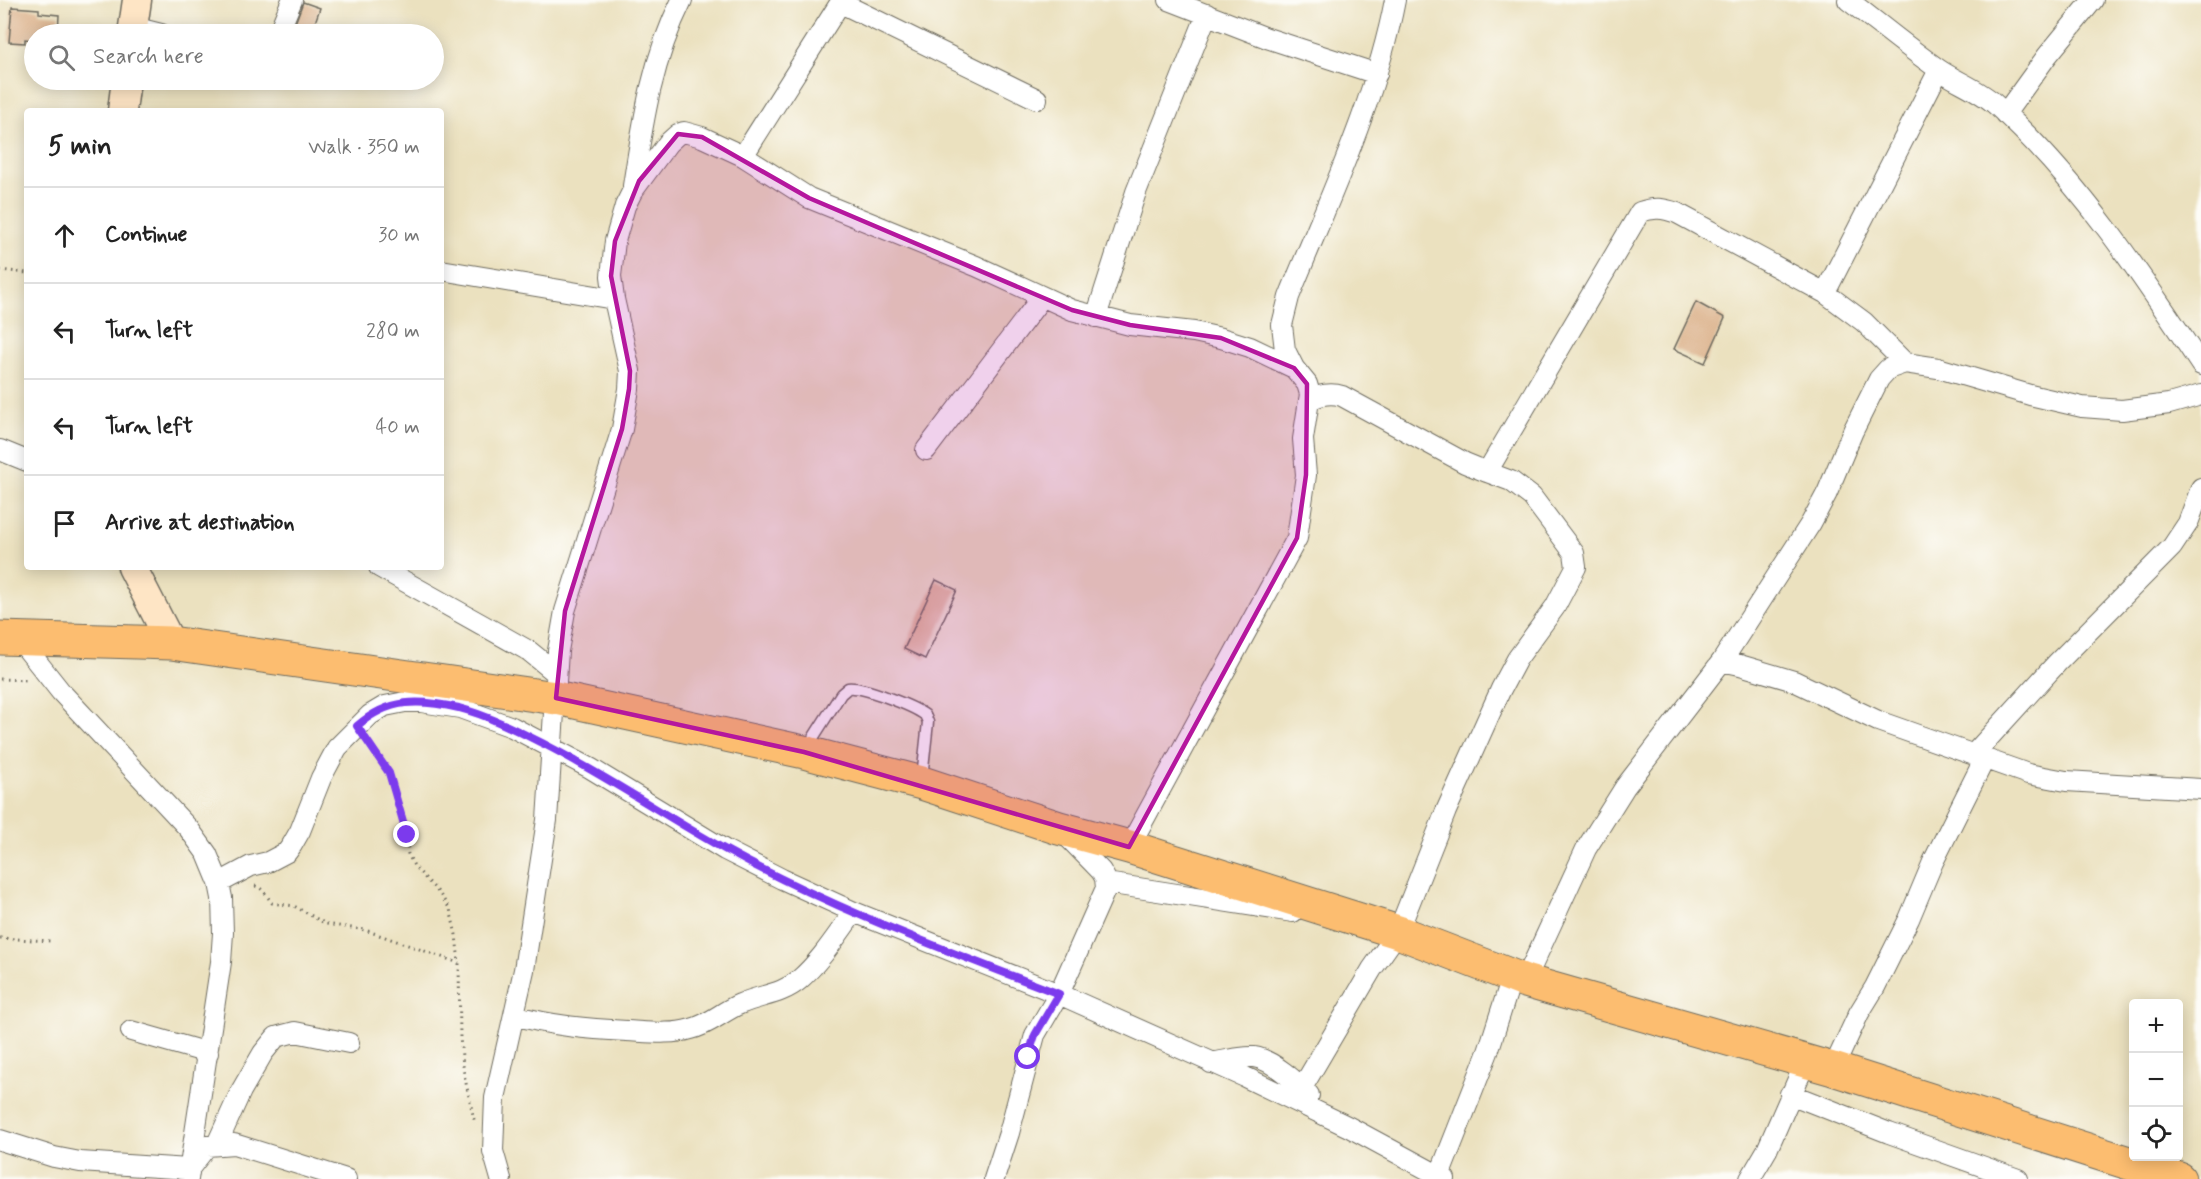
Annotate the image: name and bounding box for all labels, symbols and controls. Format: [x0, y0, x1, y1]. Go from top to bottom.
search box [24, 24, 444, 90]
icon: search [45, 41, 78, 74]
text: Search here [93, 43, 204, 71]
text: 5 min [48, 130, 112, 164]
text: Walk · 350 m [308, 134, 420, 161]
icon: ahead [48, 219, 81, 252]
text: Continue [105, 221, 187, 249]
text: 30 m [378, 222, 420, 249]
icon: left [48, 315, 81, 348]
text: Turn left [105, 317, 193, 345]
text: 280 m [366, 318, 420, 345]
icon: left [48, 411, 81, 444]
text: Turn left [105, 413, 193, 441]
text: 40 m [376, 414, 420, 441]
icon: arrive [48, 507, 81, 540]
text: Arrive at destination [105, 509, 295, 537]
route end [393, 821, 419, 847]
map controls [2129, 999, 2183, 1161]
button: + [2129, 999, 2183, 1053]
route start [1014, 1043, 1040, 1069]
button: − [2129, 1053, 2183, 1107]
button: locate [2129, 1107, 2183, 1161]

